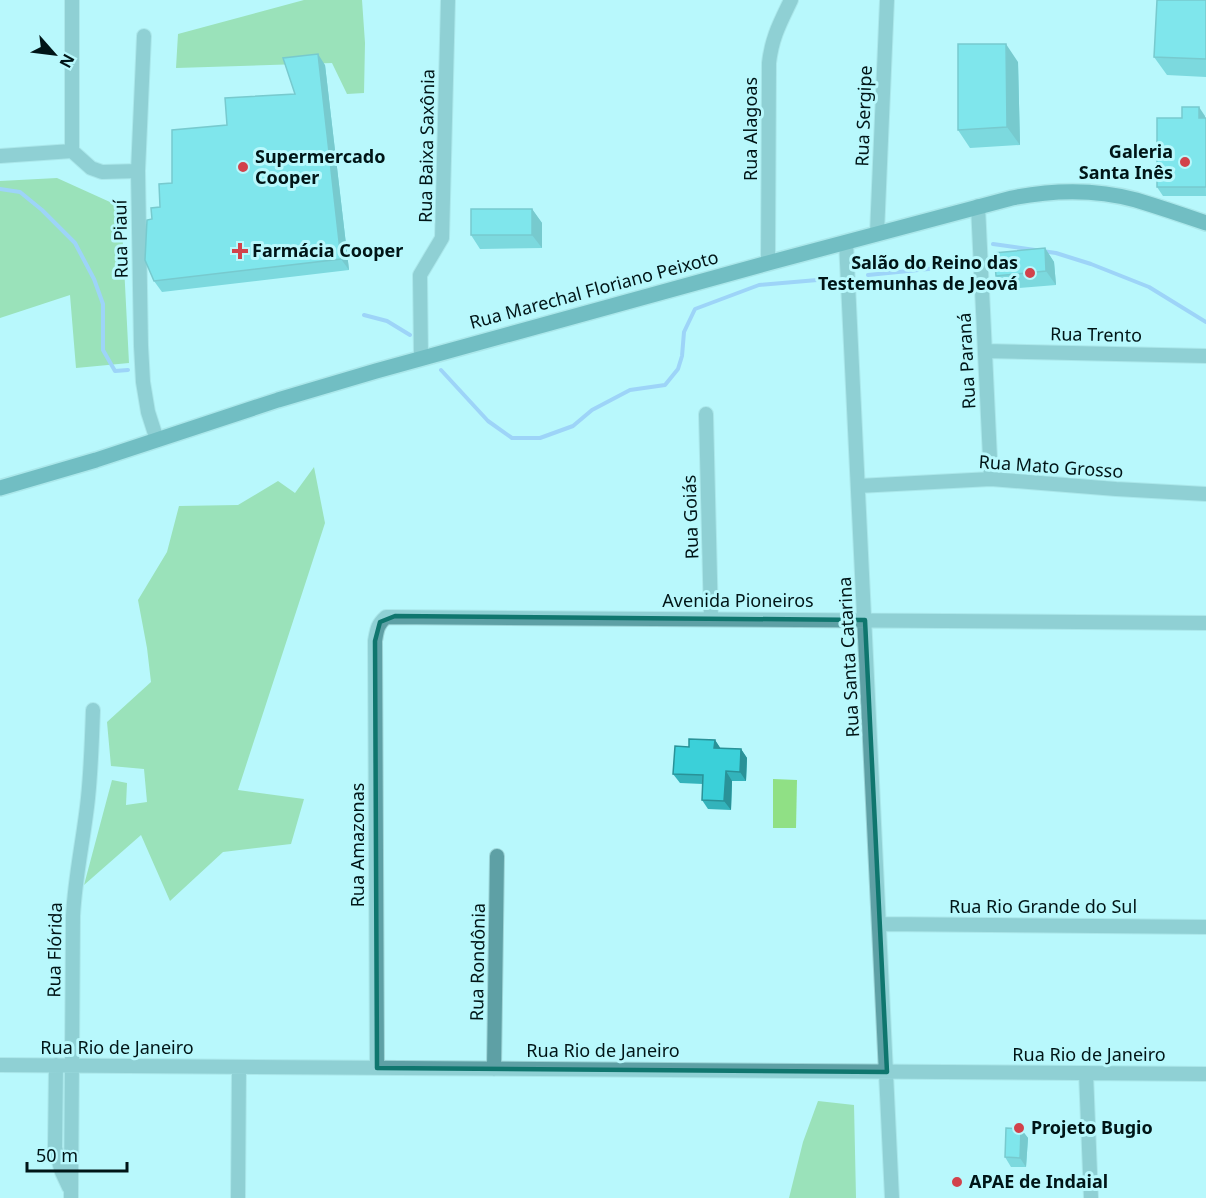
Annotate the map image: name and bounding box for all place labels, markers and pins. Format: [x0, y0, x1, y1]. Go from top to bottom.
place label: Galeria Santa Inês [1079, 139, 1173, 184]
place label: Supermercado Cooper [255, 144, 385, 189]
marker: Galeria Santa Inês [1178, 155, 1192, 169]
marker: Supermercado Cooper [236, 160, 250, 174]
place label: Farmácia Cooper [252, 238, 403, 262]
marker: Farmácia Cooper [233, 244, 247, 258]
place label: Salão do Reino das Testemunhas de Jeová [818, 250, 1018, 295]
marker: Salão do Reino das Testemunhas de Jeová [1023, 266, 1037, 280]
place label: Projeto Bugio [1031, 1115, 1153, 1139]
marker: Projeto Bugio [1012, 1121, 1026, 1135]
place label: APAE de Indaial [969, 1169, 1108, 1193]
marker: APAE de Indaial [950, 1175, 964, 1189]

